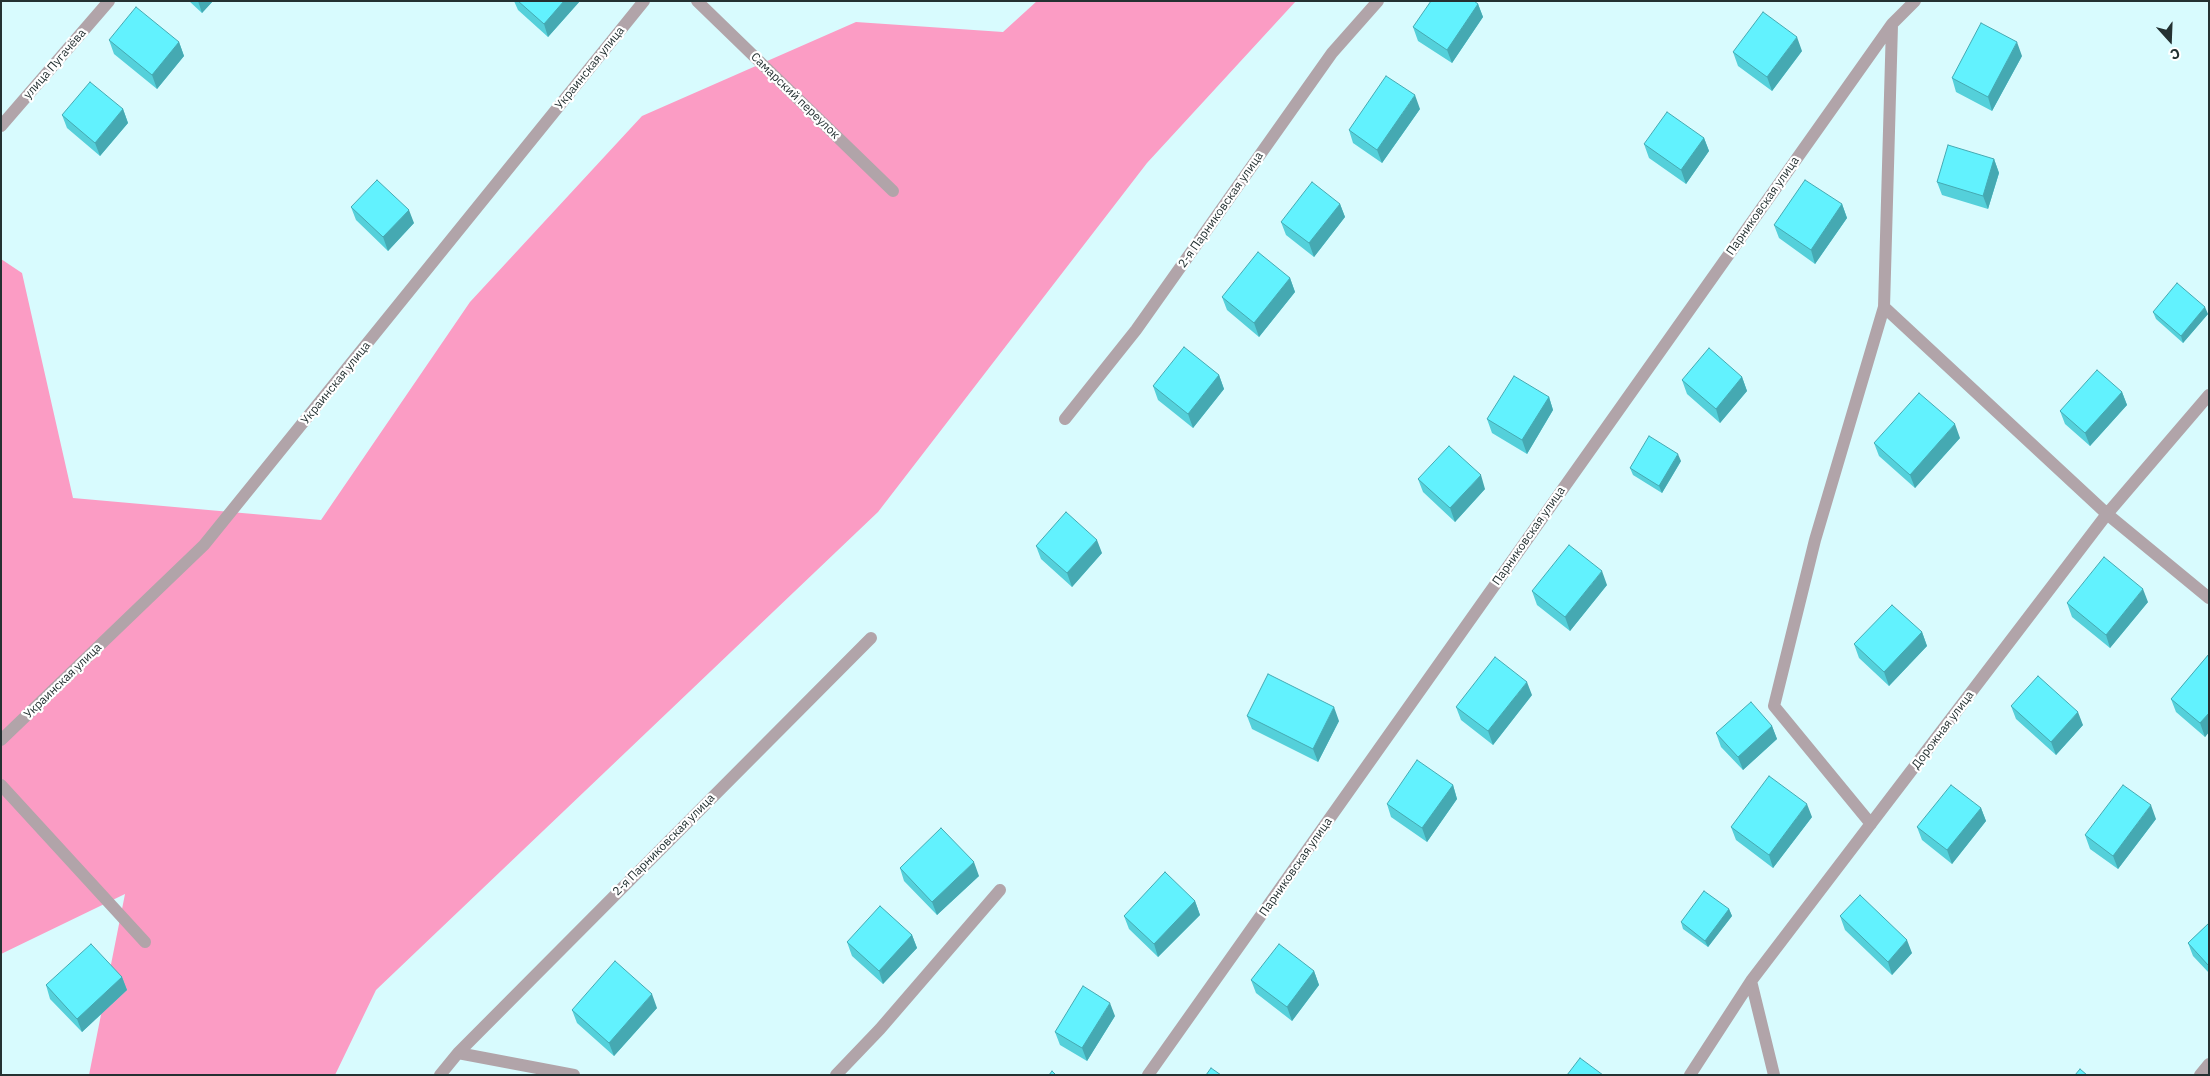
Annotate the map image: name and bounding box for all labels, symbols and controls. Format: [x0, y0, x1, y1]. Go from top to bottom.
north arrow [2145, 15, 2195, 65]
street label: Украинская улица [552, 24, 628, 112]
street label: улица Пугачёва [21, 26, 89, 102]
text: С [2168, 44, 2182, 64]
street label: Самарский переулок [748, 50, 842, 142]
street label: 2-я Парниковская улица [1175, 149, 1267, 271]
street label: Парниковская улица [1724, 154, 1802, 258]
street label: Украинская улица [298, 339, 374, 427]
street label: Парниковская улица [1490, 484, 1568, 588]
street label: Украинская улица [21, 640, 105, 722]
street label: Дорожная улица [1909, 688, 1977, 772]
street label: 2-я Парниковская улица [610, 791, 718, 899]
street label: Парниковская улица [1257, 815, 1335, 919]

